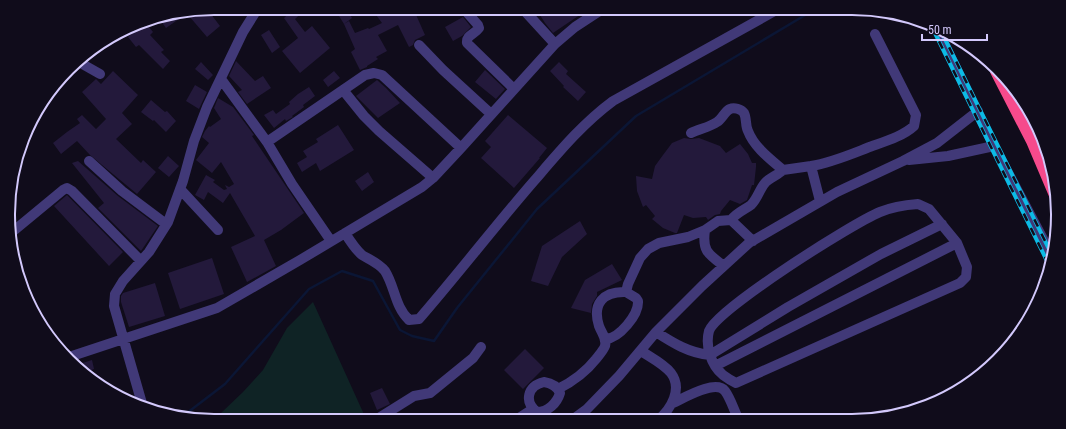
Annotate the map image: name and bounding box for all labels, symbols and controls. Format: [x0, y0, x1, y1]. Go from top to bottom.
scale bar [922, 16, 987, 42]
text: 50 m [928, 23, 952, 37]

